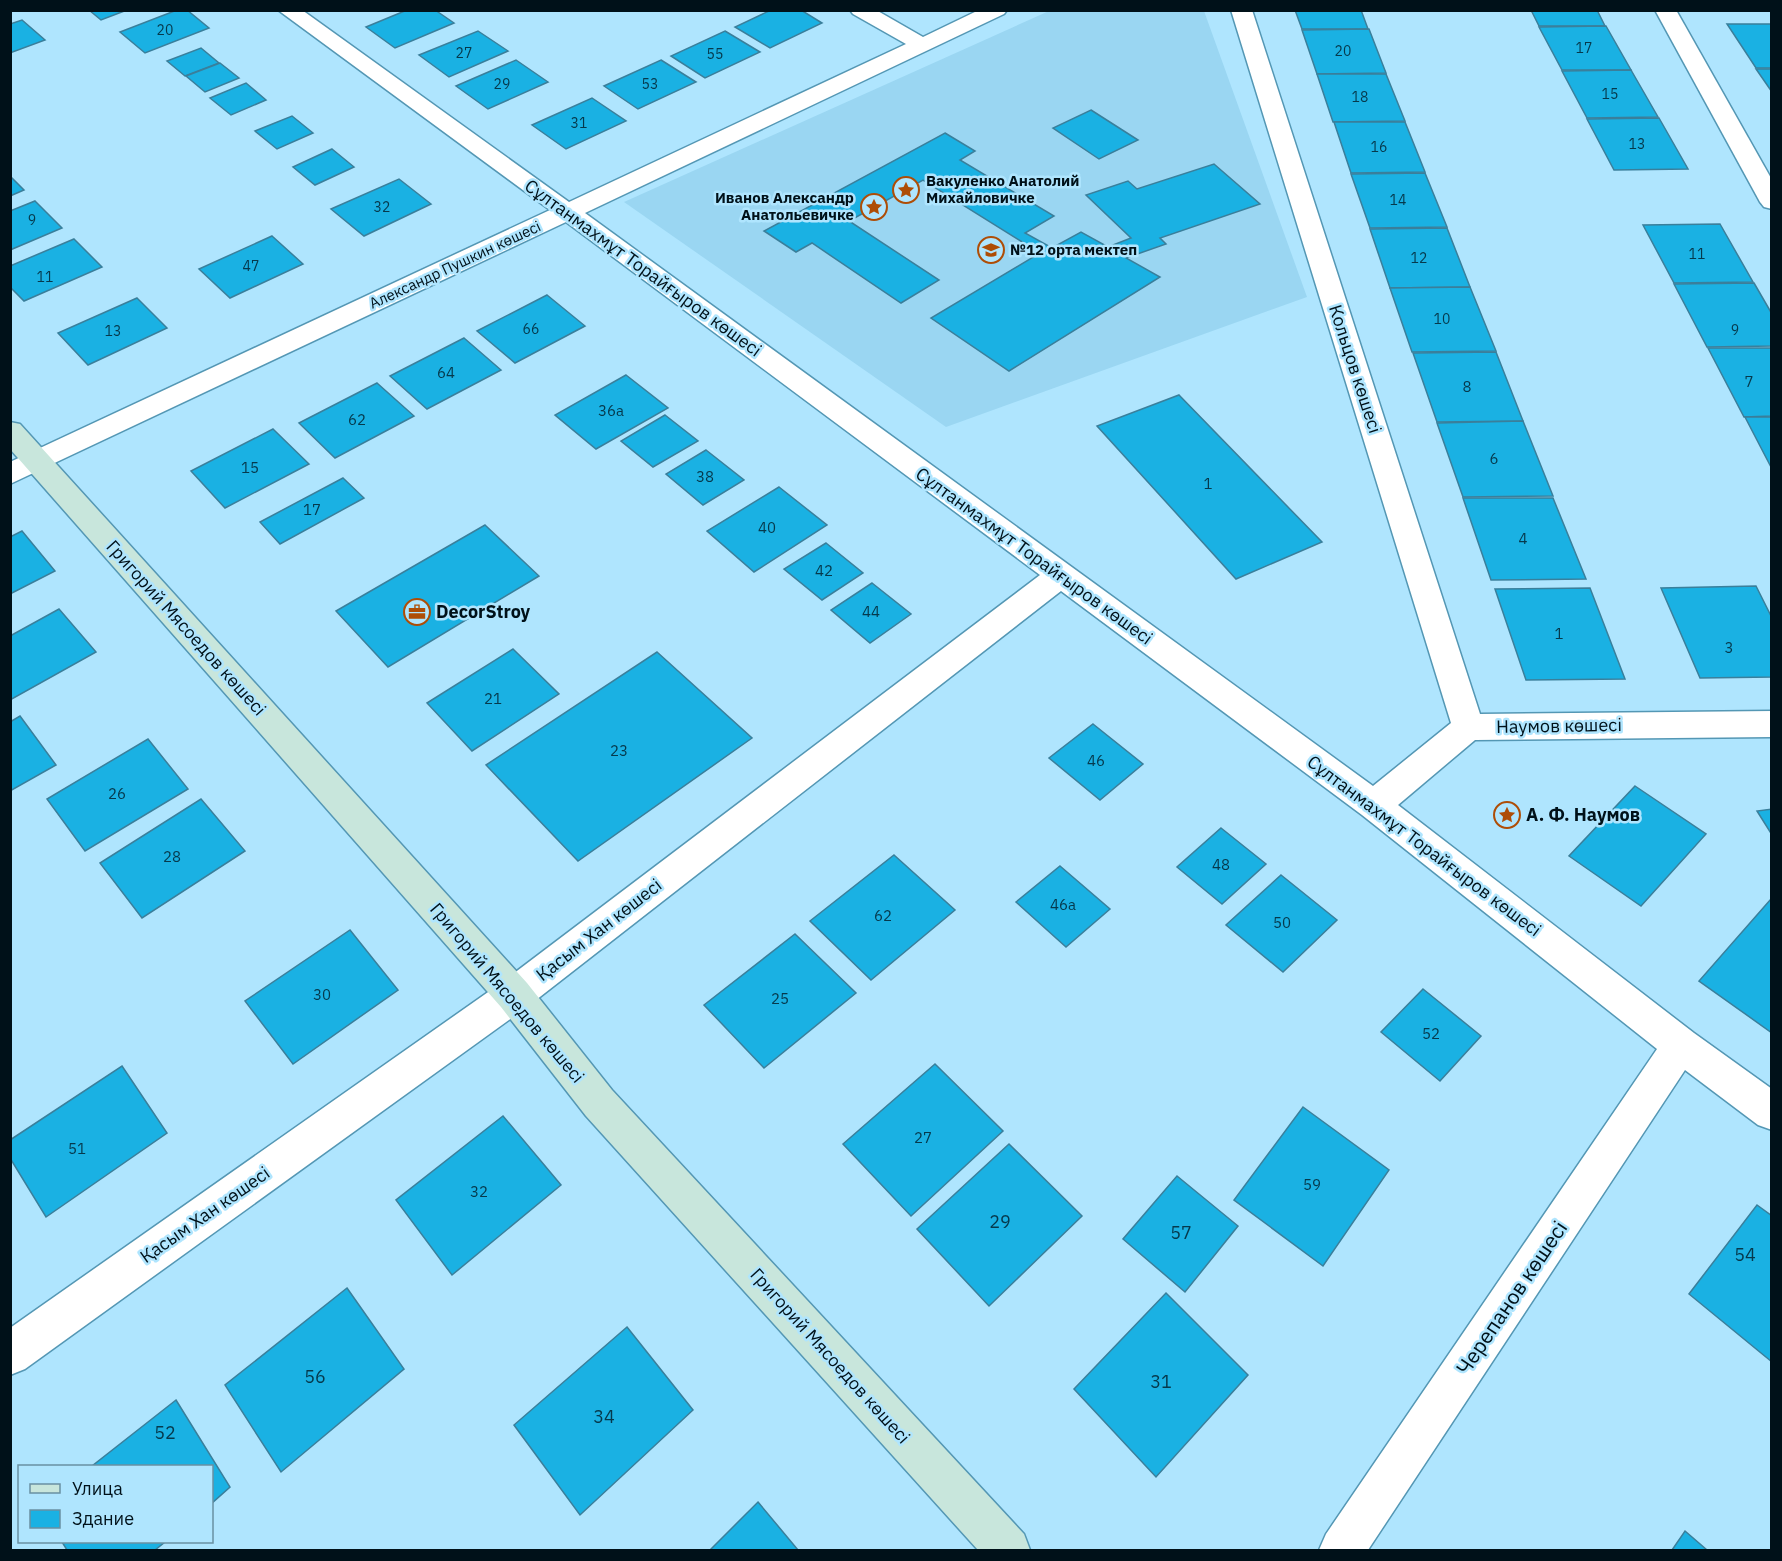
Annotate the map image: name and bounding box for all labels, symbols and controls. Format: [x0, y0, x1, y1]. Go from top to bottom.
house number: 20 [157, 21, 173, 39]
house number: 17 [1576, 39, 1592, 57]
house number: 20 [1335, 42, 1351, 60]
house number: 27 [456, 44, 472, 62]
house number: 55 [707, 45, 723, 63]
house number: 29 [494, 75, 510, 93]
house number: 53 [642, 75, 658, 93]
house number: 15 [1602, 85, 1618, 103]
house number: 18 [1352, 88, 1368, 106]
house number: 31 [571, 114, 587, 132]
house number: 13 [1629, 135, 1645, 153]
house number: 16 [1371, 138, 1387, 156]
place label: Вакуленко Анатолий Михайловичке [926, 171, 1079, 207]
street label: Сұлтанмахмұт Торайғыров көшесі [520, 174, 766, 361]
place icon: Вакуленко Анатолий Михайловичке [891, 175, 921, 205]
place label: Иванов Александр Анатольевичке [715, 188, 854, 224]
house number: 14 [1390, 191, 1406, 209]
place icon: Иванов Александр Анатольевичке [859, 192, 889, 222]
house number: 32 [374, 198, 390, 216]
house number: 9 [28, 211, 36, 229]
street label: Александр Пушкин көшесі [366, 216, 544, 313]
school or university icon: №12 орта мектеп [976, 235, 1006, 265]
place label: №12 орта мектеп [1010, 240, 1137, 259]
house number: 11 [1689, 245, 1705, 263]
house number: 12 [1411, 249, 1427, 267]
house number: 47 [243, 257, 259, 275]
house number: 11 [37, 268, 53, 286]
street label: Кольцов көшесі [1324, 302, 1387, 436]
house number: 10 [1434, 310, 1450, 328]
house number: 66 [523, 320, 539, 338]
house number: 9 [1731, 321, 1739, 339]
house number: 13 [105, 322, 121, 340]
house number: 64 [437, 363, 455, 382]
house number: 7 [1744, 372, 1754, 391]
house number: 8 [1462, 377, 1472, 396]
house number: 36а [598, 401, 624, 420]
house number: 62 [348, 410, 366, 429]
house number: 6 [1489, 449, 1499, 468]
house number: 15 [241, 458, 259, 477]
street label: Сұлтанмахмұт Торайғыров көшесі [911, 462, 1157, 649]
house number: 38 [696, 467, 714, 486]
house number: 1 [1203, 474, 1213, 493]
house number: 17 [303, 500, 321, 519]
house number: 40 [758, 518, 776, 537]
house number: 4 [1518, 529, 1528, 548]
street label: Григорий Мясоедов көшесі [102, 535, 271, 720]
house number: 42 [815, 561, 833, 580]
office icon: DecorStroy [402, 597, 432, 627]
place label: DecorStroy [436, 600, 531, 623]
house number: 44 [862, 602, 880, 621]
house number: 1 [1554, 624, 1564, 643]
house number: 3 [1724, 638, 1734, 657]
house number: 21 [484, 689, 502, 708]
street label: Наумов көшесі [1496, 713, 1622, 738]
house number: 23 [610, 741, 628, 760]
street label: Сұлтанмахмұт Торайғыров көшесі [1303, 750, 1546, 941]
house number: 46 [1087, 751, 1105, 770]
house number: 26 [108, 784, 126, 803]
place icon: А. Ф. Наумов [1492, 800, 1522, 830]
place label: А. Ф. Наумов [1526, 803, 1640, 826]
house number: 28 [163, 847, 181, 866]
house number: 48 [1212, 855, 1230, 874]
street label: Қасым Хан көшесі [531, 873, 666, 986]
house number: 46а [1050, 895, 1076, 914]
street label: Григорий Мясоедов көшесі [425, 898, 590, 1087]
house number: 62 [874, 906, 892, 925]
house number: 50 [1273, 913, 1291, 932]
house number: 30 [313, 985, 331, 1004]
house number: 25 [771, 989, 789, 1008]
house number: 52 [1422, 1024, 1440, 1043]
house number: 27 [914, 1128, 932, 1147]
house number: 51 [68, 1139, 86, 1158]
street label: Қасым Хан көшесі [135, 1161, 274, 1268]
house number: 59 [1303, 1175, 1321, 1194]
house number: 32 [470, 1182, 488, 1201]
house number: 29 [989, 1210, 1011, 1233]
street label: Черепанов көшесі [1449, 1215, 1573, 1380]
house number: 57 [1170, 1221, 1192, 1244]
house number: 54 [1734, 1243, 1756, 1266]
street label: Григорий Мясоедов көшесі [746, 1263, 915, 1448]
house number: 56 [304, 1365, 326, 1388]
house number: 31 [1150, 1370, 1172, 1393]
house number: 34 [593, 1405, 615, 1428]
house number: 52 [154, 1421, 176, 1444]
legend [18, 1465, 213, 1543]
text: Улица [72, 1477, 123, 1500]
text: Здание [72, 1507, 134, 1530]

